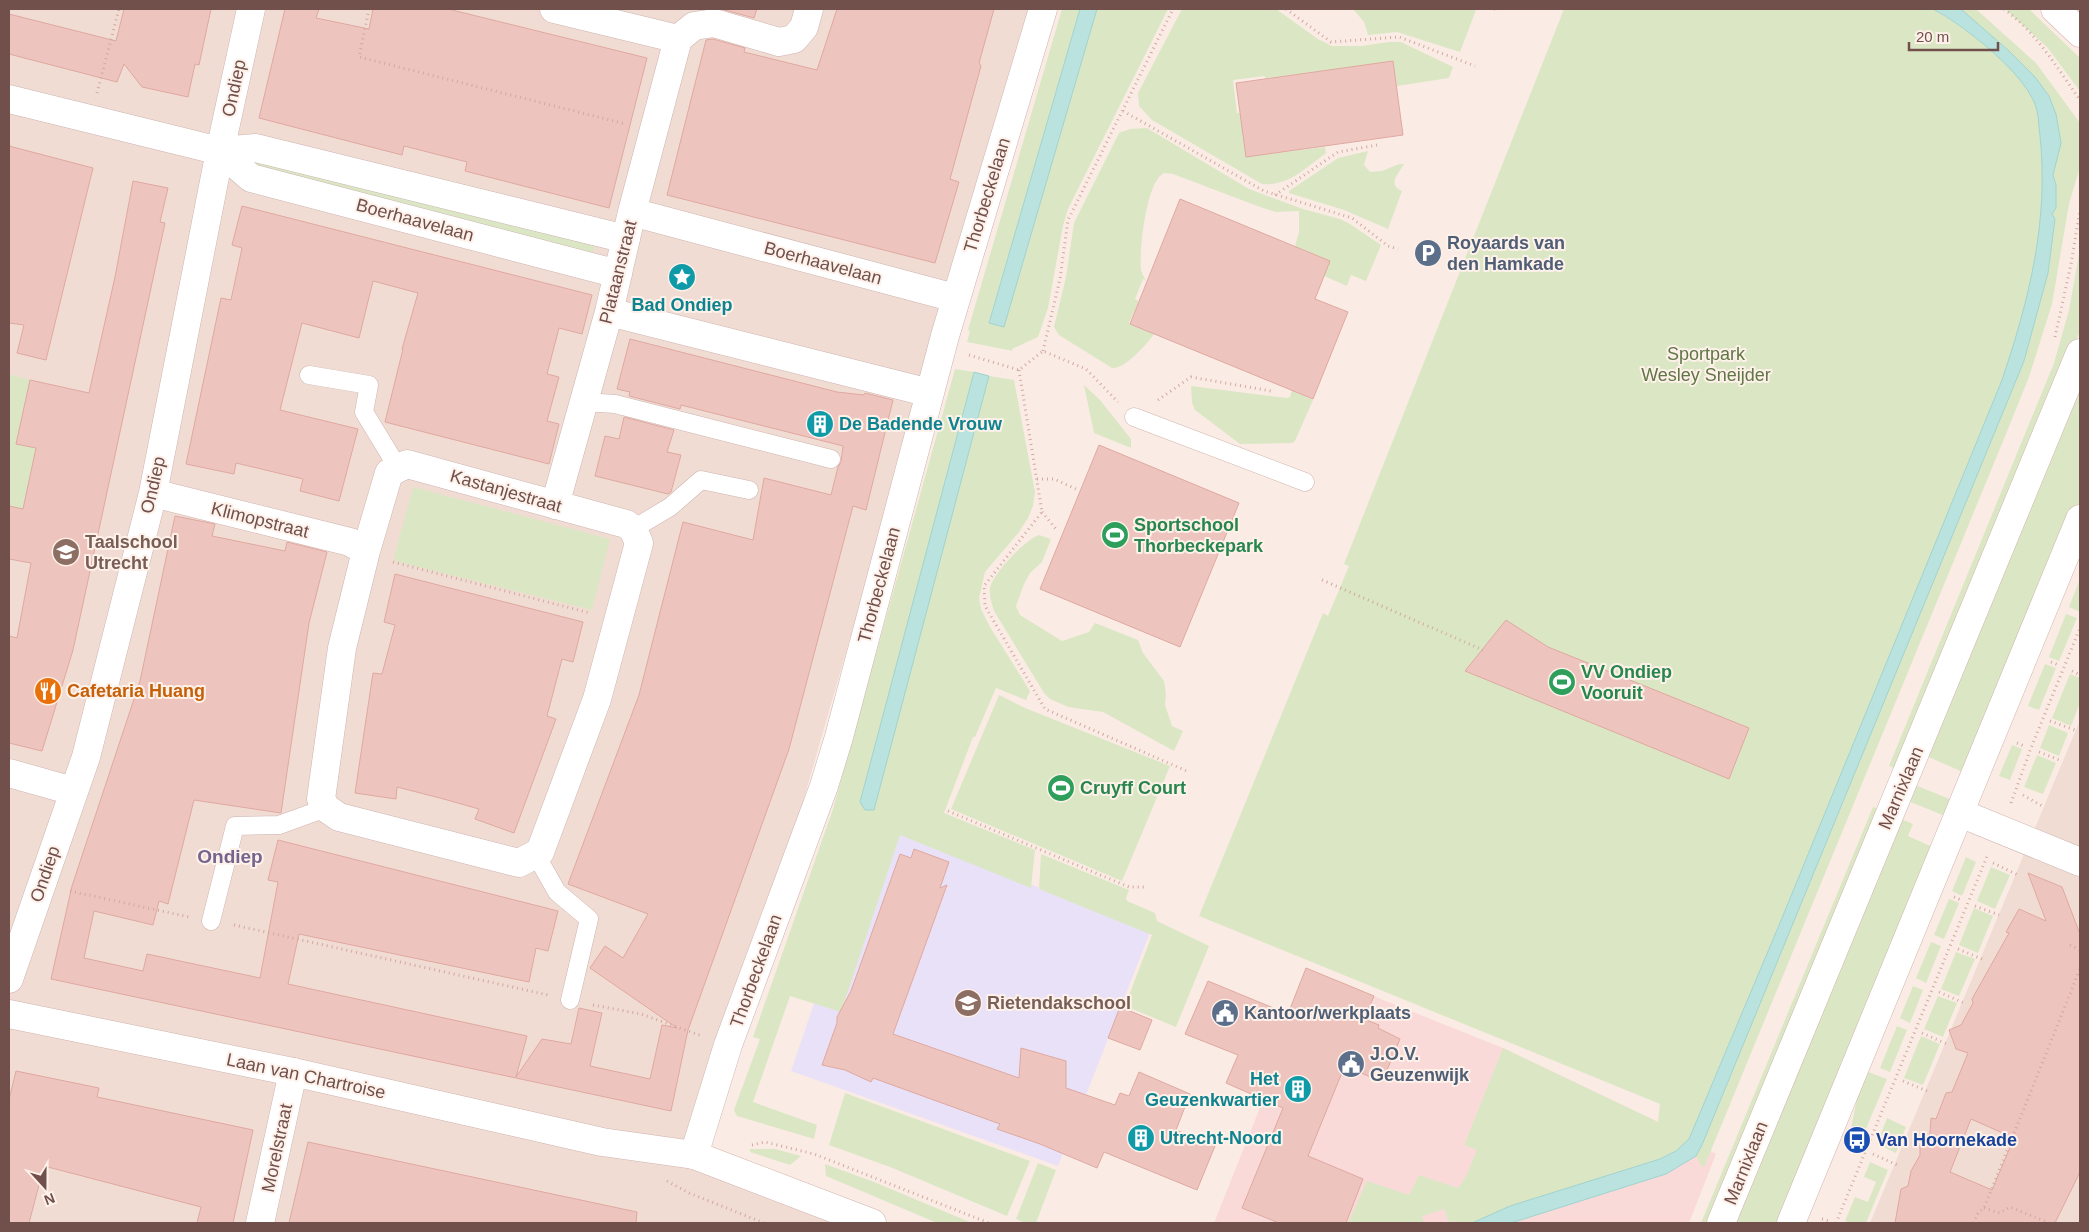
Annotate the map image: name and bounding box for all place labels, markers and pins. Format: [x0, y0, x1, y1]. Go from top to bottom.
place label: Royaards van den Hamkade [1447, 233, 1565, 274]
parking icon: Royaards van den Hamkade [1413, 238, 1443, 268]
place icon: Bad Ondiep [667, 262, 697, 292]
place label: Bad Ondiep [631, 295, 733, 315]
building icon: De Badende Vrouw [805, 409, 835, 439]
place label: De Badende Vrouw [839, 414, 1003, 434]
place label: Sportschool Thorbeckepark [1134, 515, 1264, 556]
sports icon: Sportschool Thorbeckepark [1100, 520, 1130, 550]
place label: Taalschool Utrecht [85, 532, 178, 573]
school or university icon: Taalschool Utrecht [51, 537, 81, 567]
place label: VV Ondiep Vooruit [1581, 662, 1672, 703]
sports icon: VV Ondiep Vooruit [1547, 667, 1577, 697]
restaurant icon: Cafetaria Huang [33, 676, 63, 706]
place label: Cafetaria Huang [67, 681, 205, 701]
sports icon: Cruyff Court [1046, 773, 1076, 803]
place label: Cruyff Court [1080, 778, 1186, 798]
school or university icon: Rietendakschool [953, 988, 983, 1018]
place label: Rietendakschool [987, 993, 1131, 1013]
public building icon: Kantoor/werkplaats [1210, 998, 1240, 1028]
place label: Kantoor/werkplaats [1244, 1003, 1411, 1023]
place label: J.O.V. Geuzenwijk [1370, 1044, 1470, 1085]
public building icon: J.O.V. Geuzenwijk [1336, 1049, 1366, 1079]
place label: Het Geuzenkwartier [1145, 1069, 1279, 1110]
building icon: Het Geuzenkwartier [1283, 1074, 1313, 1104]
building icon: Utrecht-Noord [1126, 1123, 1156, 1153]
bus stop icon: Van Hoornekade [1842, 1125, 1872, 1155]
place label: Utrecht-Noord [1160, 1128, 1282, 1148]
place label: Van Hoornekade [1876, 1130, 2017, 1150]

